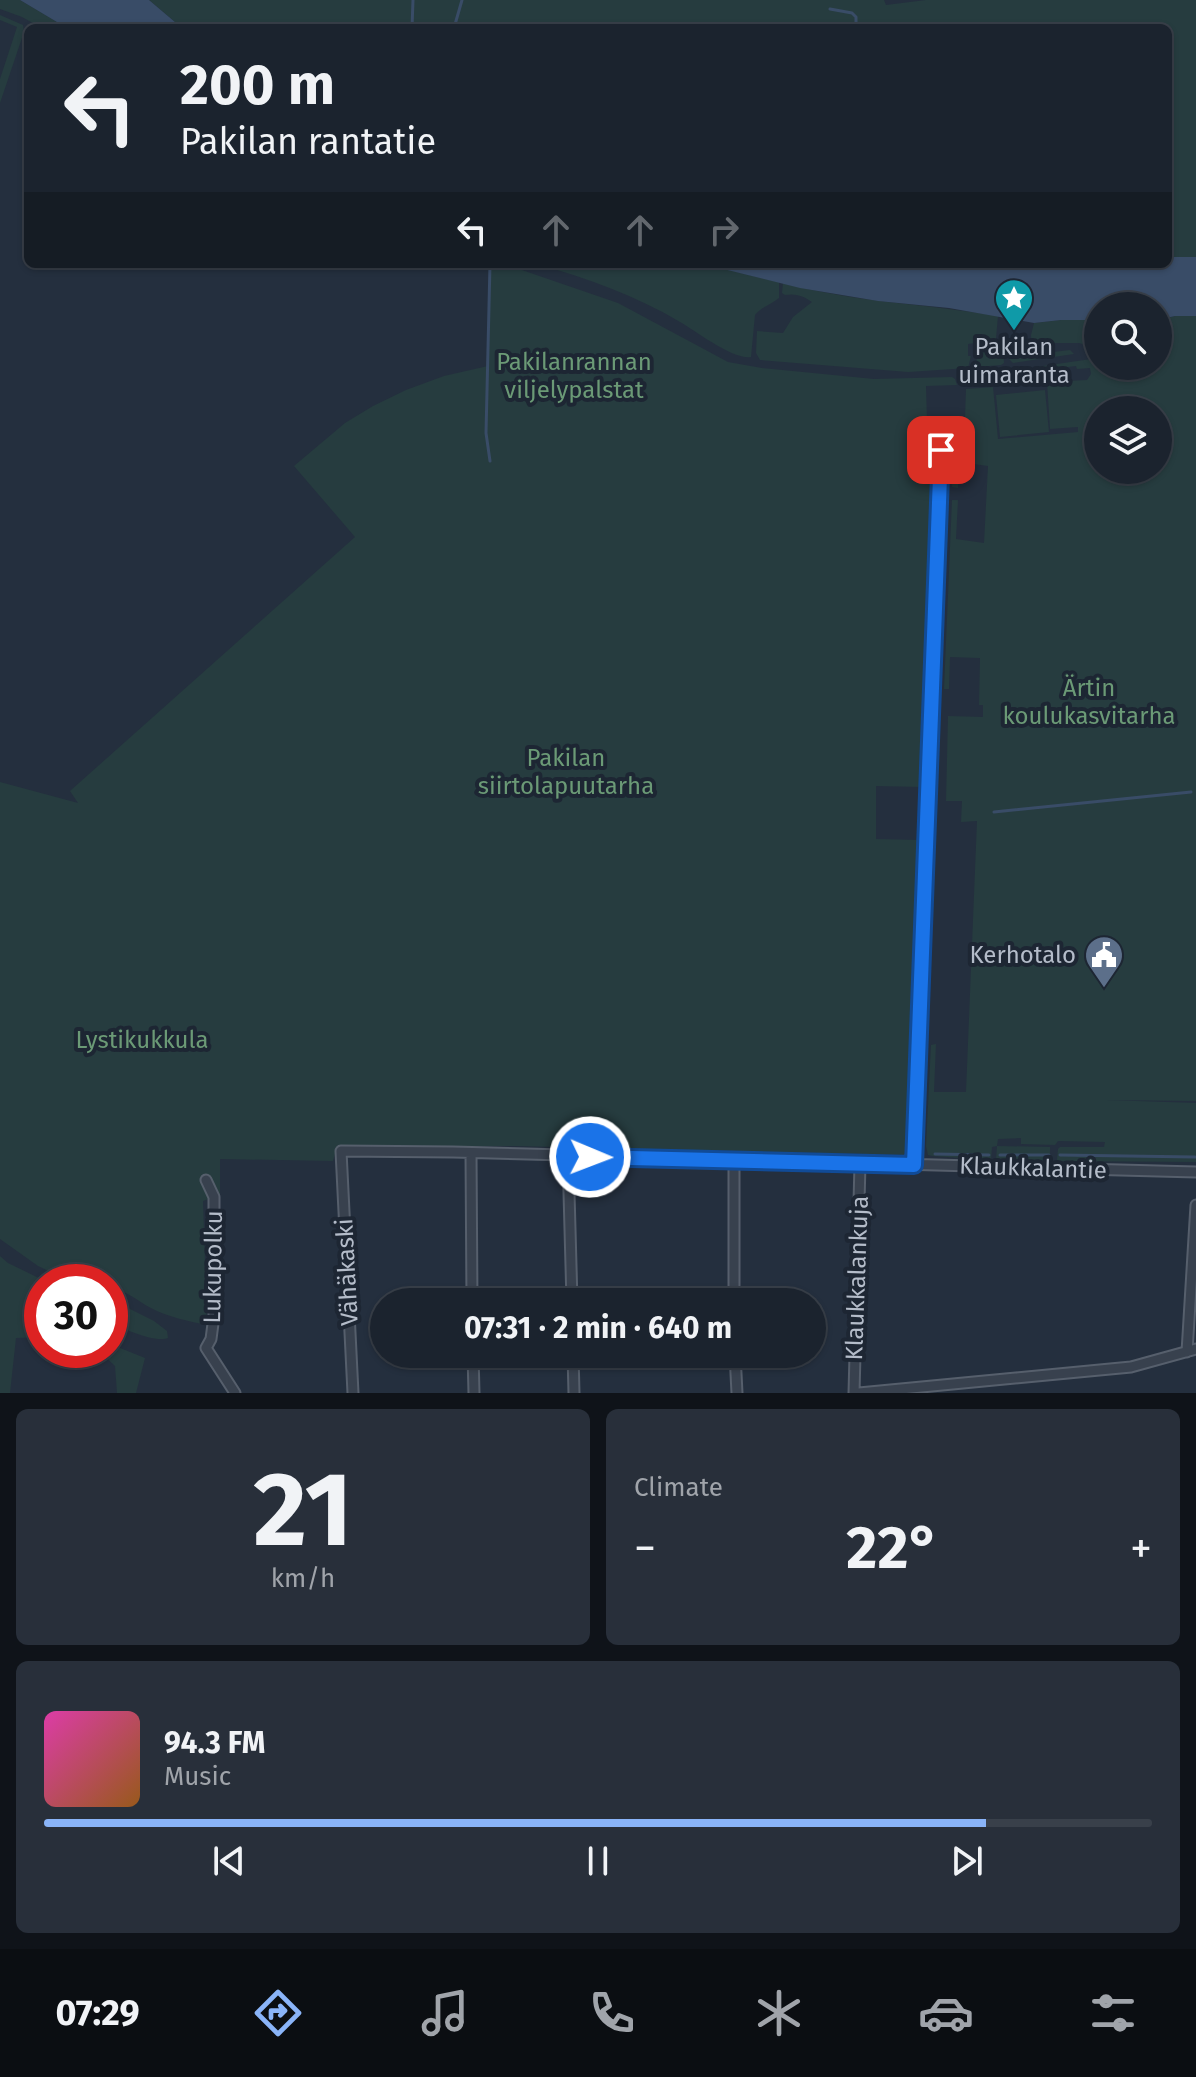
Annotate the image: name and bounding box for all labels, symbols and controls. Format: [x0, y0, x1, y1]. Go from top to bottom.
text: 200 m [180, 52, 335, 119]
icon: left [48, 56, 152, 160]
text: Pakilan rantatie [180, 120, 436, 164]
icon: left [450, 208, 494, 252]
icon: ahead [534, 208, 578, 252]
icon: ahead [618, 208, 662, 252]
icon: right [702, 208, 746, 252]
place icon: Pakilan uimaranta [993, 277, 1035, 332]
map controls [1084, 292, 1172, 484]
button: search [1084, 292, 1172, 380]
place label: Pakilan uimaranta [958, 333, 1070, 389]
park label: Pakilanrannan viljelypalstat [496, 348, 652, 404]
button: layers [1084, 396, 1172, 484]
pin [907, 416, 975, 484]
icon: arrive [919, 428, 963, 472]
park label: Ärtin koulukasvitarha [1002, 674, 1176, 730]
park label: Pakilan siirtolapuutarha [478, 744, 654, 800]
public building icon: Kerhotalo [1083, 934, 1125, 989]
place label: Kerhotalo [970, 941, 1076, 969]
park label: Lystikukkula [75, 1026, 209, 1054]
position arrow [548, 1115, 632, 1199]
street label: Klaukkalantie [959, 1151, 1107, 1185]
street label: Klaukkalankuja [840, 1195, 874, 1361]
street label: Lukupolku [198, 1210, 228, 1324]
street label: Vähäkaski [330, 1218, 364, 1326]
speed limit sign: 30 [24, 1264, 128, 1368]
text: 07:31 · 2 min · 640 m [464, 1310, 732, 1346]
text: 21 [253, 1448, 353, 1573]
text: Climate [634, 1472, 723, 1503]
text: 22° [846, 1512, 940, 1584]
text: − [634, 1522, 656, 1575]
text: + [1130, 1522, 1152, 1575]
text: km/h [271, 1563, 335, 1594]
text: 94.3 FM [164, 1725, 265, 1761]
text: Music [164, 1761, 231, 1792]
icon: previous [207, 1839, 251, 1883]
icon: pause [576, 1839, 620, 1883]
icon: next [945, 1839, 989, 1883]
icon: directions [250, 1985, 306, 2041]
icon: music [417, 1985, 473, 2041]
icon: phone [584, 1985, 640, 2041]
icon: climate [751, 1985, 807, 2041]
icon: car [918, 1985, 974, 2041]
icon: filters [1085, 1985, 1141, 2041]
text: 07:29 [55, 1991, 140, 2035]

